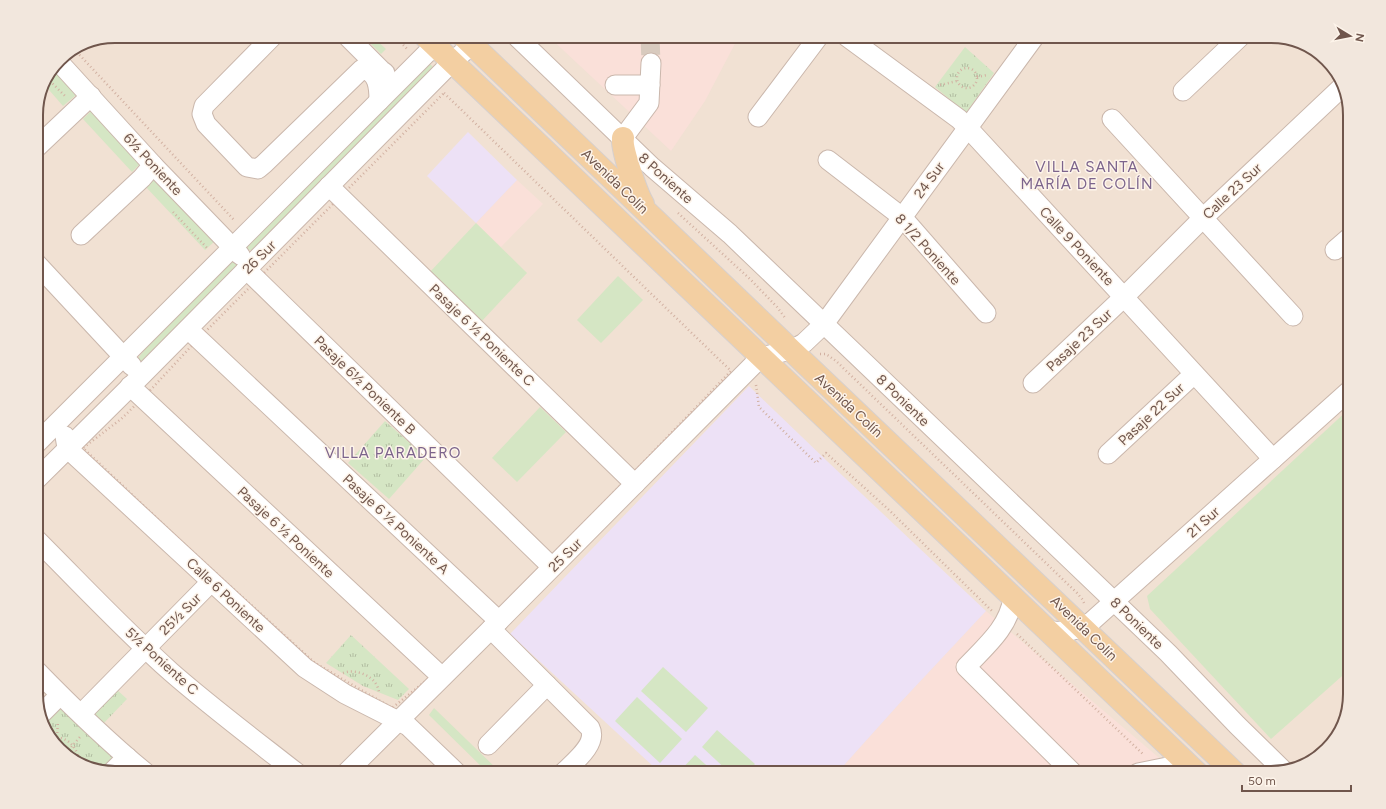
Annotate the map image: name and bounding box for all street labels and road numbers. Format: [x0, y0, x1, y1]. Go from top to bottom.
street label: 6½ Poniente [120, 130, 186, 199]
street label: Avenida Colín [578, 145, 652, 218]
street label: 8 Poniente [635, 149, 697, 208]
street label: 24 Sur [910, 158, 949, 202]
street label: Calle 23 Sur [1199, 160, 1266, 223]
street label: Calle 9 Poniente [1036, 203, 1118, 289]
street label: 8 1/2 Poniente [891, 210, 964, 289]
street label: 26 Sur [239, 237, 280, 278]
street label: Pasaje 6 ½ Poniente C [426, 281, 538, 390]
street label: Pasaje 23 Sur [1043, 305, 1116, 375]
street label: Pasaje 6½ Poniente B [310, 333, 419, 438]
street label: Avenida Colín [811, 370, 886, 441]
street label: 8 Poniente [872, 371, 933, 430]
street label: Pasaje 22 Sur [1115, 379, 1188, 449]
street label: Pasaje 6 ½ Poniente A [339, 471, 453, 578]
street label: Pasaje 6 ½ Poniente [234, 483, 338, 582]
street label: 21 Sur [1183, 503, 1223, 541]
street label: 25 Sur [545, 535, 586, 576]
street label: Calle 6 Poniente [183, 555, 269, 636]
street label: 25½ Sur [156, 590, 205, 639]
street label: Avenida Colín [1047, 592, 1121, 665]
street label: 8 Poniente [1106, 594, 1167, 653]
street label: 5½ Poniente C [122, 624, 202, 699]

